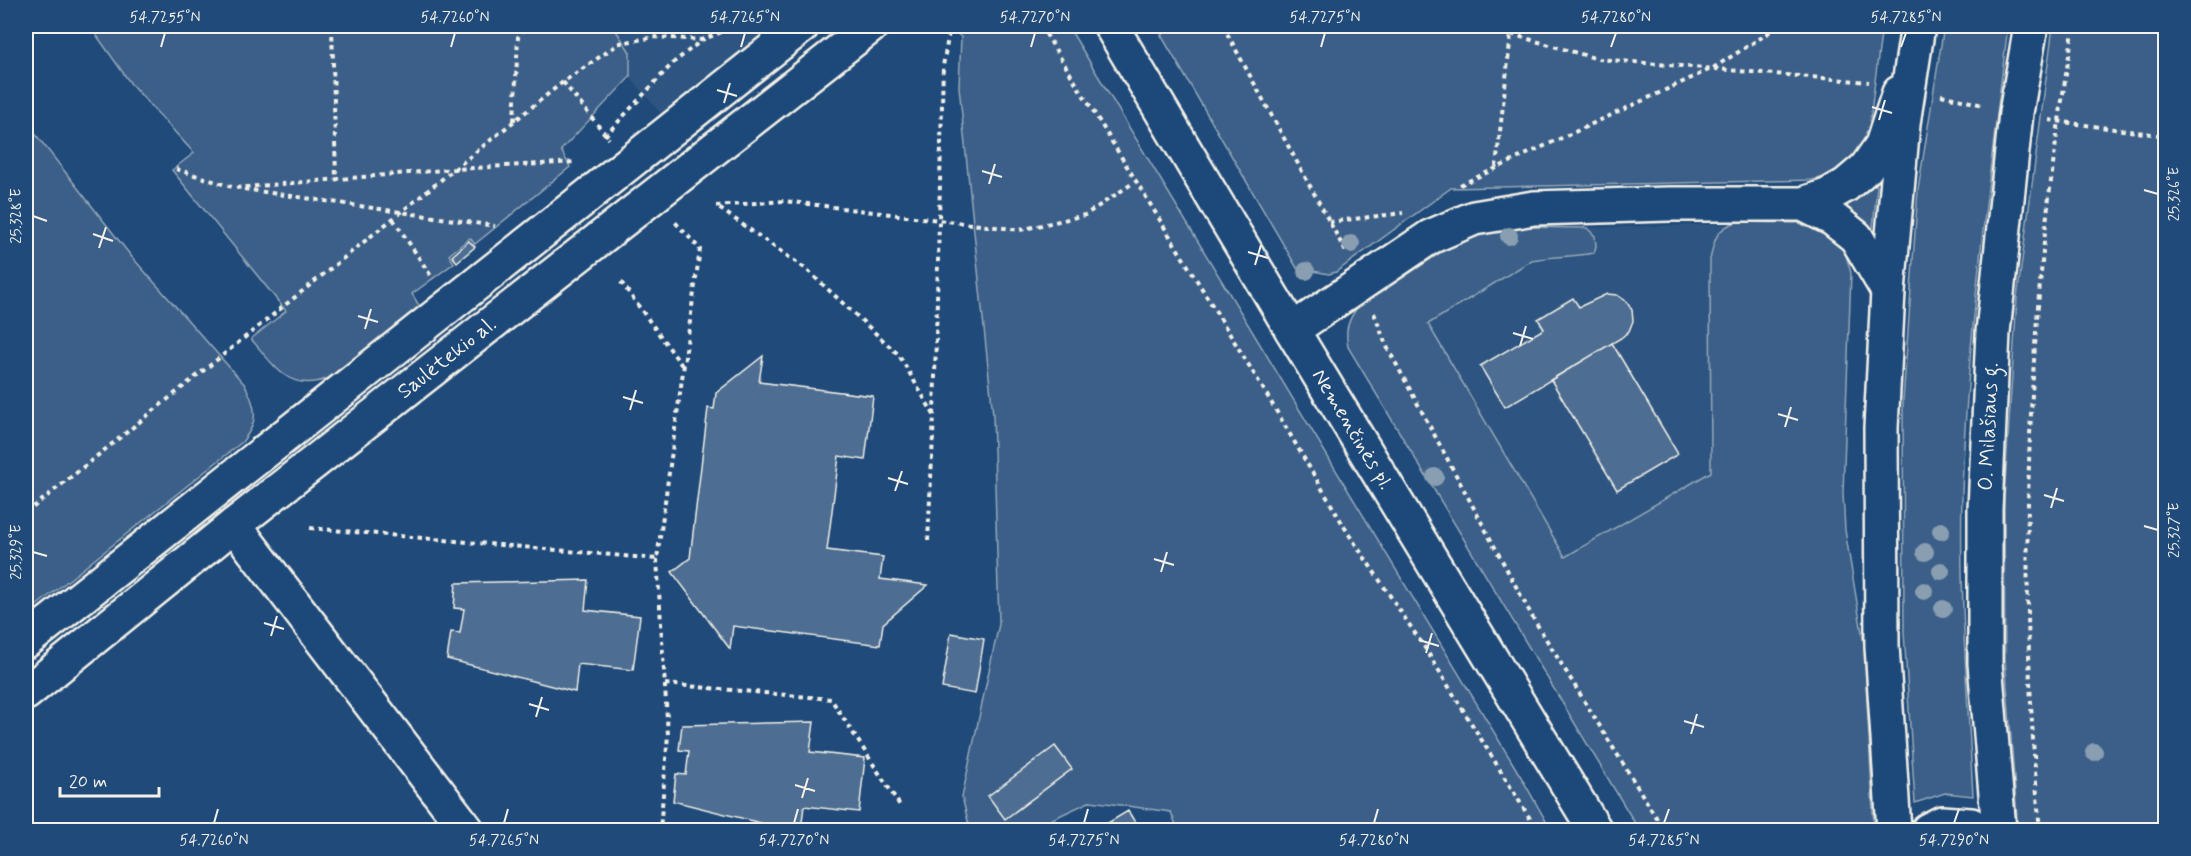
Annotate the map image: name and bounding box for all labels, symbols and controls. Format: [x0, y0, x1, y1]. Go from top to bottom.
text: 54.7255°N [129, 8, 201, 28]
text: 54.7260°N [420, 8, 490, 28]
text: 54.7265°N [710, 8, 780, 28]
text: 54.7270°N [1000, 8, 1070, 28]
text: 54.7275°N [1289, 8, 1361, 28]
text: 54.7280°N [1581, 8, 1651, 28]
text: 54.7285°N [1871, 8, 1941, 28]
text: 25.326°E [2165, 167, 2185, 221]
text: 25.328°E [7, 188, 27, 244]
street label: Saulėtekio al. [392, 311, 502, 406]
street label: O. Milašiaus g. [1972, 362, 2007, 491]
street label: Nemenčinės pl. [1305, 364, 1400, 495]
text: 25.327°E [2165, 502, 2185, 558]
text: 25.329°E [7, 524, 27, 580]
scale bar [60, 760, 159, 798]
text: 20 m [69, 770, 107, 794]
text: 54.7260°N [179, 831, 249, 851]
text: 54.7265°N [469, 831, 539, 851]
text: 54.7270°N [759, 831, 829, 851]
text: 54.7275°N [1048, 831, 1120, 851]
text: 54.7280°N [1339, 831, 1409, 851]
text: 54.7285°N [1629, 831, 1699, 851]
text: 54.7290°N [1919, 831, 1989, 851]

